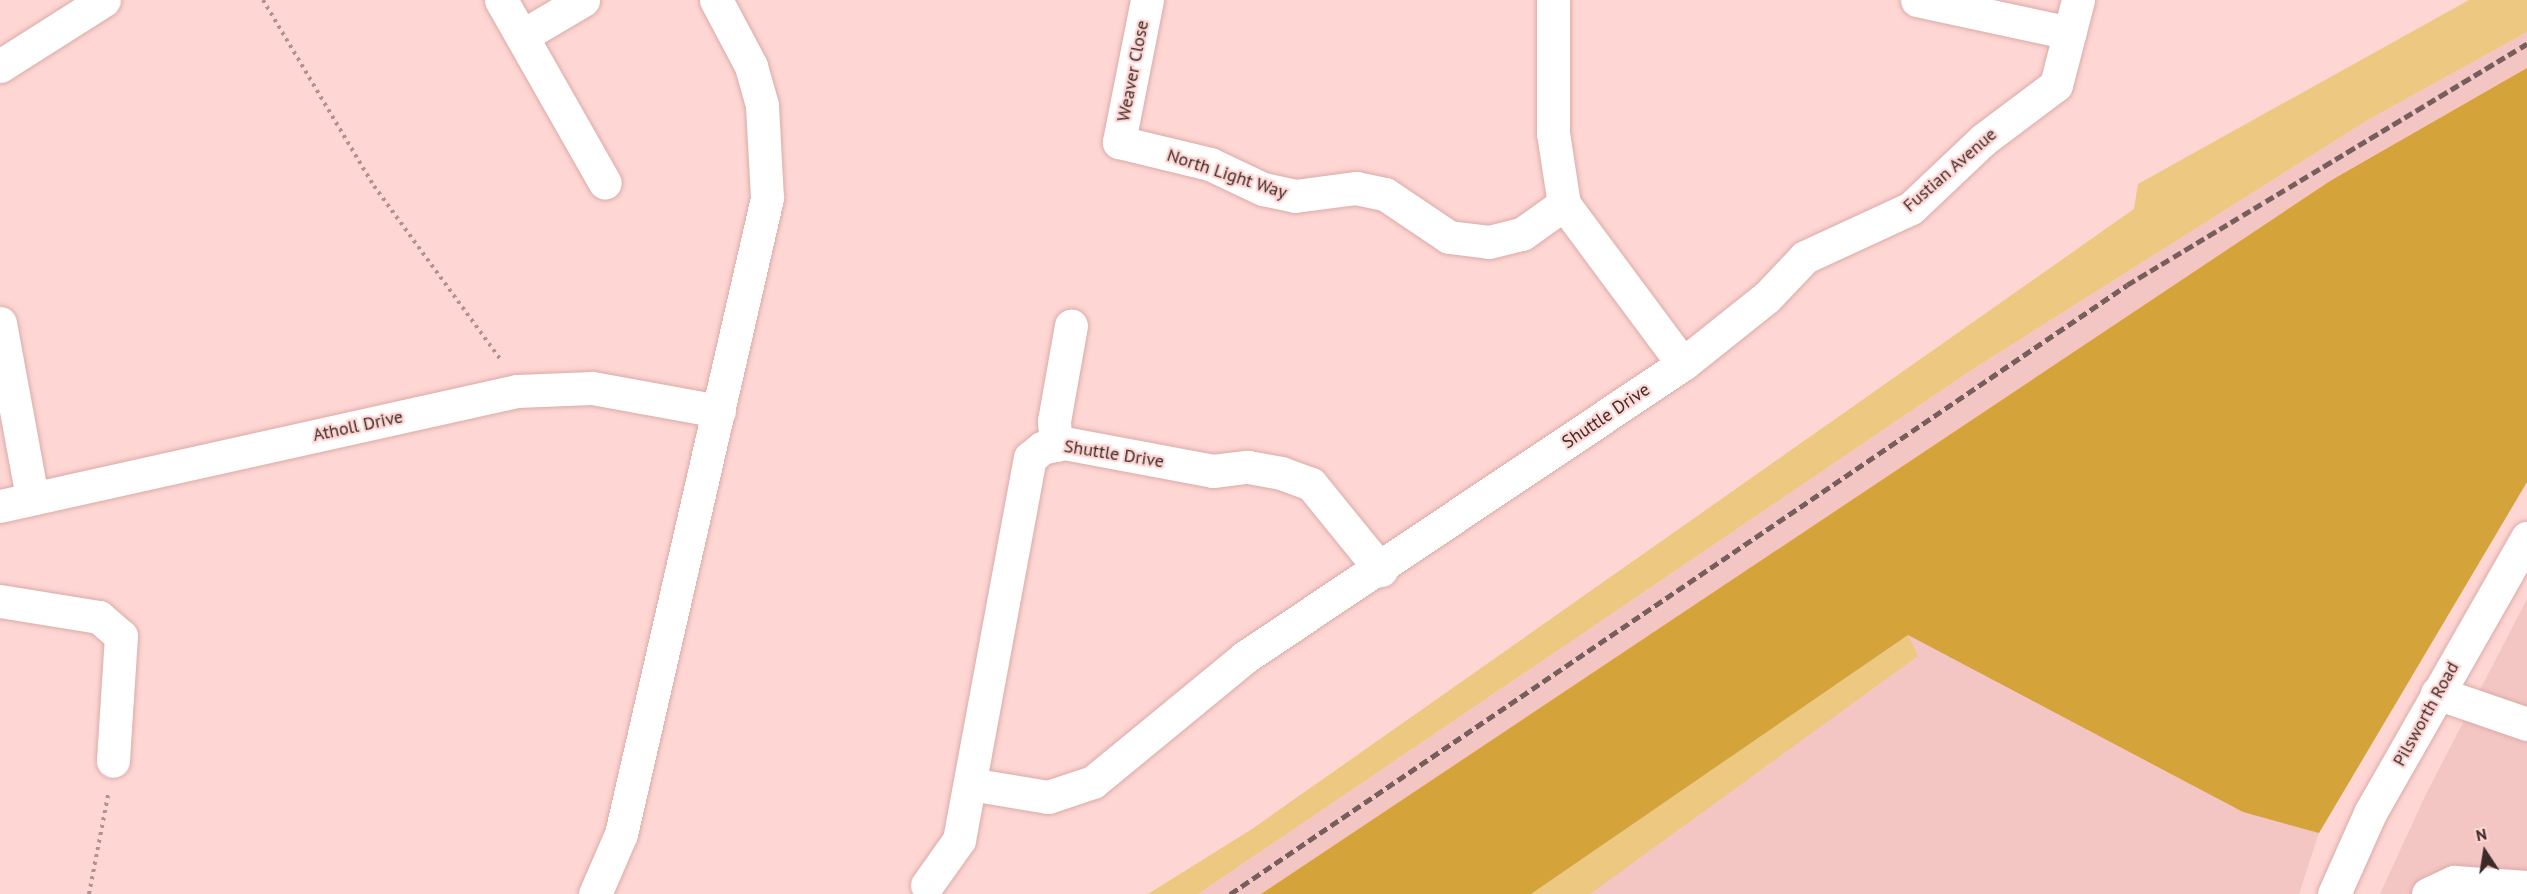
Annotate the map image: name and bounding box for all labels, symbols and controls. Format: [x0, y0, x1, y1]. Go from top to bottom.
street label: Weaver Close [1113, 19, 1153, 123]
street label: Fustian Avenue [1899, 123, 2001, 217]
street label: North Light Way [1164, 144, 1290, 204]
street label: Shuttle Drive [1558, 379, 1654, 453]
street label: Atholl Drive [311, 406, 405, 446]
street label: Shuttle Drive [1063, 435, 1165, 473]
street label: Pilsworth Road [2388, 658, 2464, 770]
north arrow [2455, 822, 2515, 882]
text: N [2474, 824, 2488, 845]

